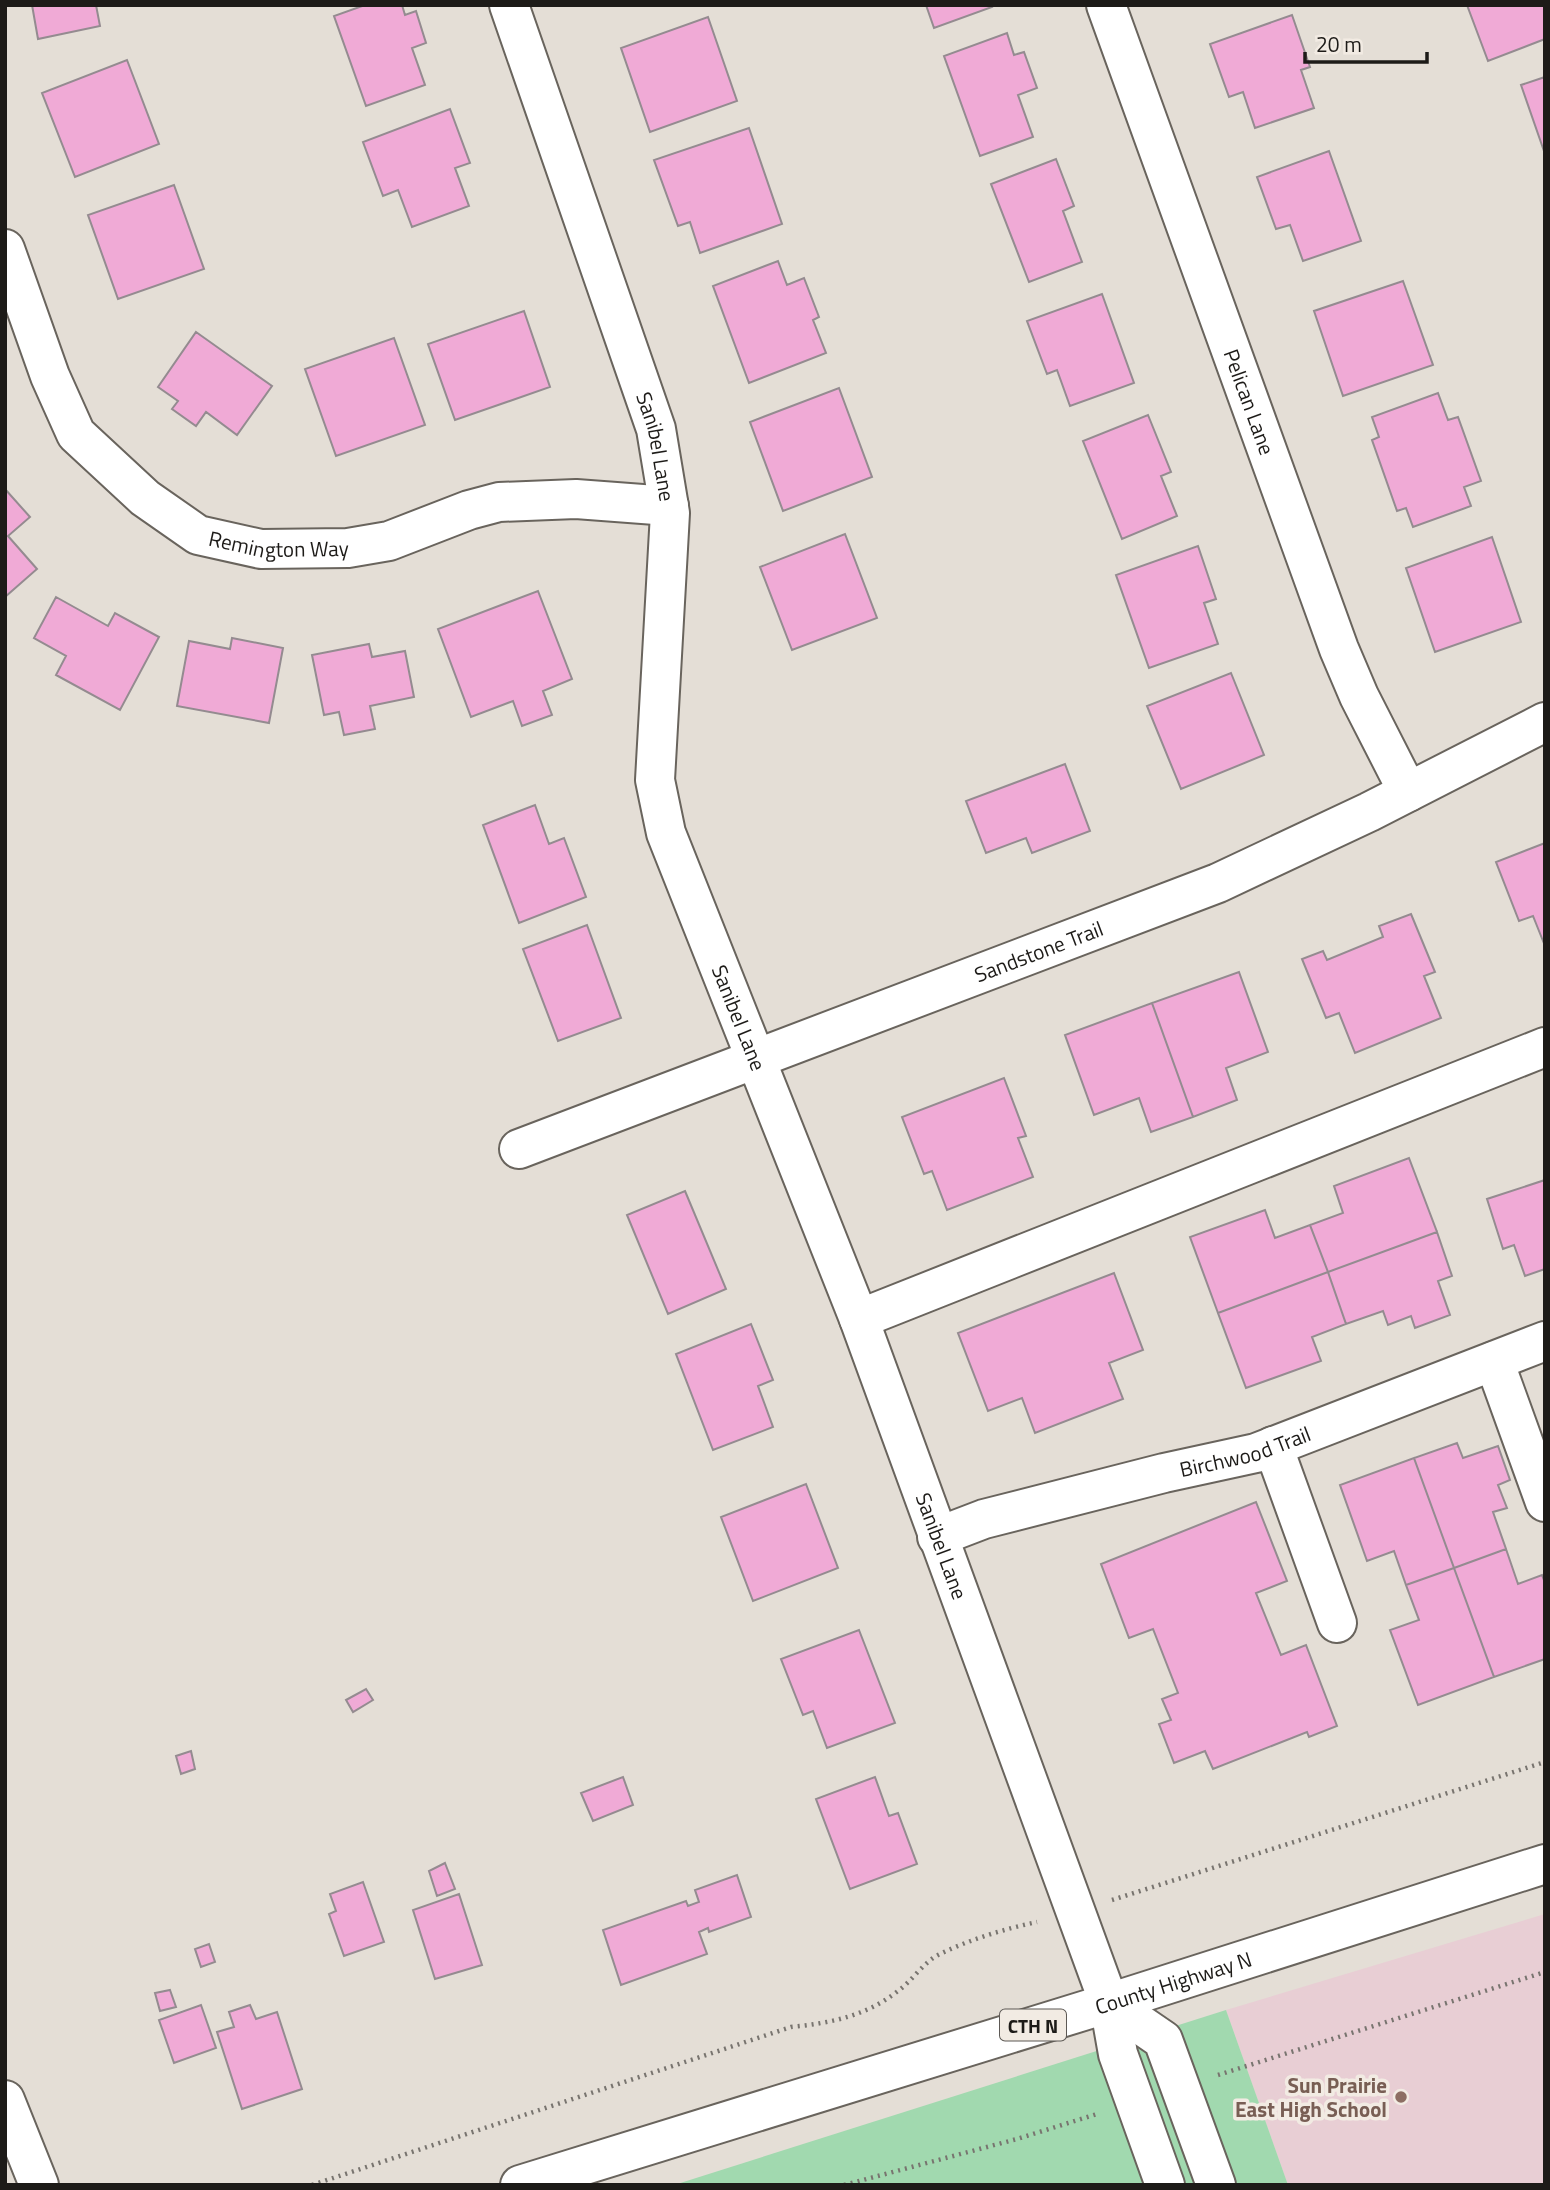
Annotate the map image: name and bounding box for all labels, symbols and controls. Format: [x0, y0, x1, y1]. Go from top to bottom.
scale bar [1305, 21, 1428, 65]
text: 20 m [1316, 28, 1362, 60]
street label: Pelican Lane [1216, 344, 1283, 459]
street label: Sanibel Lane [628, 387, 684, 504]
street label: Remington Way [206, 522, 349, 565]
street label: Sandstone Trail [970, 912, 1108, 990]
street label: Sanibel Lane [704, 960, 775, 1075]
street label: Birchwood Trail [1176, 1417, 1315, 1485]
street label: Sanibel Lane [908, 1488, 976, 1604]
street label: County Highway N [1091, 1943, 1256, 2022]
road number: CTH N [1000, 2010, 1066, 2040]
place label: Sun Prairie East High School [1235, 2069, 1387, 2125]
marker: Sun Prairie East High School [1393, 2089, 1409, 2105]

